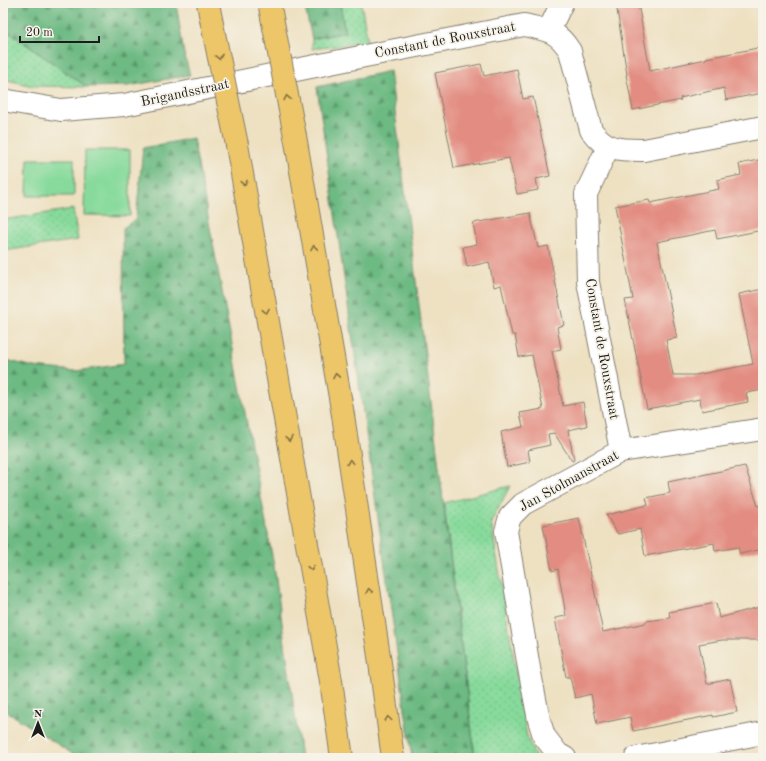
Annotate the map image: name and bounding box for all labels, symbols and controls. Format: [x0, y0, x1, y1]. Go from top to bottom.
scale bar [20, 18, 99, 44]
street label: Constant de Rouxstraat [373, 19, 517, 61]
text: 20 m [26, 27, 53, 39]
one-way arrow [214, 54, 223, 60]
street label: Brigandsstraat [139, 77, 231, 109]
one-way arrow [284, 94, 292, 101]
one-way arrow [239, 180, 248, 187]
one-way arrow [310, 245, 319, 251]
street label: Constant de Rouxstraat [583, 277, 621, 421]
one-way arrow [262, 308, 270, 315]
one-way arrow [332, 373, 341, 379]
one-way arrow [284, 436, 293, 443]
street label: Jan Stolmanstraat [517, 448, 621, 514]
one-way arrow [346, 459, 355, 465]
one-way arrow [307, 564, 315, 571]
one-way arrow [365, 588, 374, 594]
north arrow [18, 703, 58, 743]
text: N [34, 709, 43, 720]
one-way arrow [384, 716, 393, 722]

